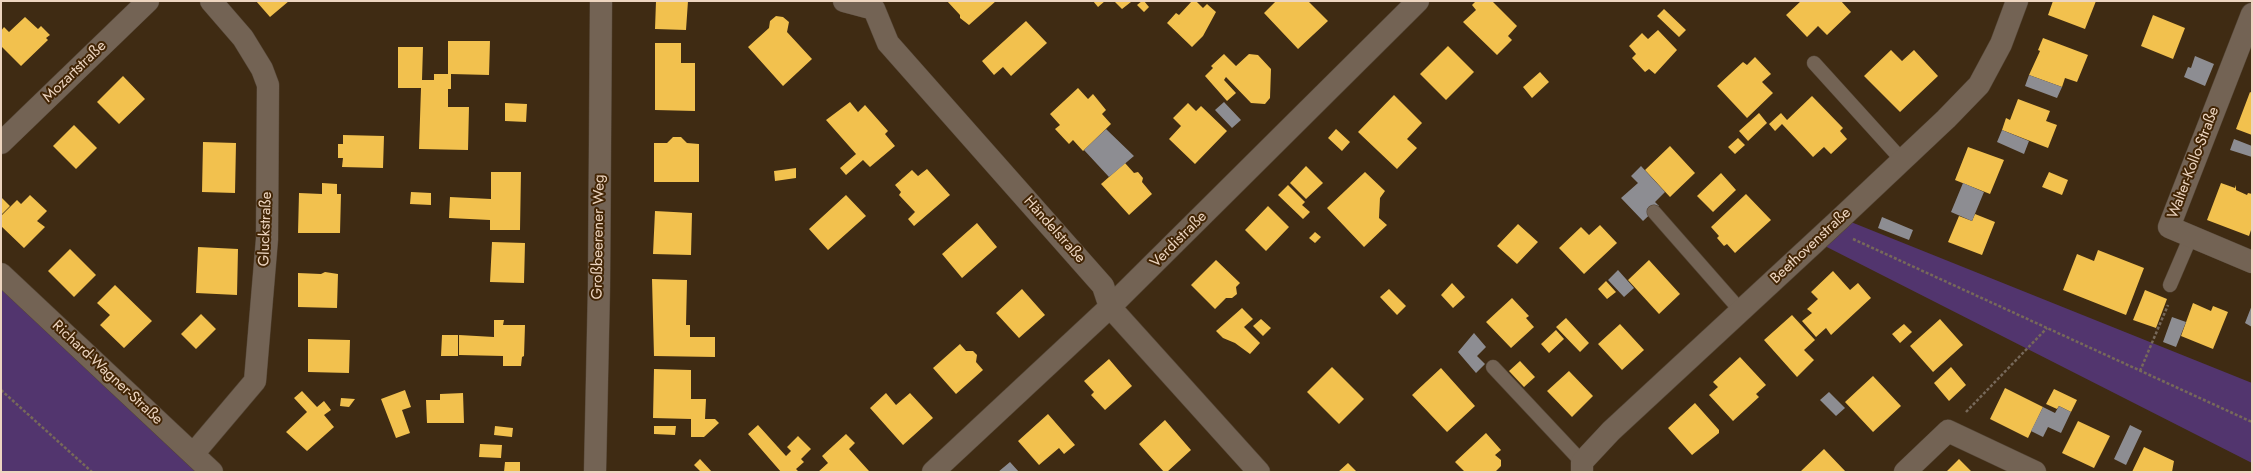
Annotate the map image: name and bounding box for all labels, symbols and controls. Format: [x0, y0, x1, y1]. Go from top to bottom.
street label: Mozartstraße [40, 37, 110, 107]
street label: Walter-Kollo-Straße [2164, 104, 2224, 222]
street label: Großbeerener Weg [589, 174, 609, 300]
street label: Gluckstraße [256, 191, 276, 267]
street label: Händelstraße [1019, 193, 1089, 267]
street label: Beethovenstraße [1767, 204, 1855, 288]
street label: Verdistraße [1147, 208, 1211, 272]
street label: Richard-Wagner-Straße [48, 317, 166, 429]

